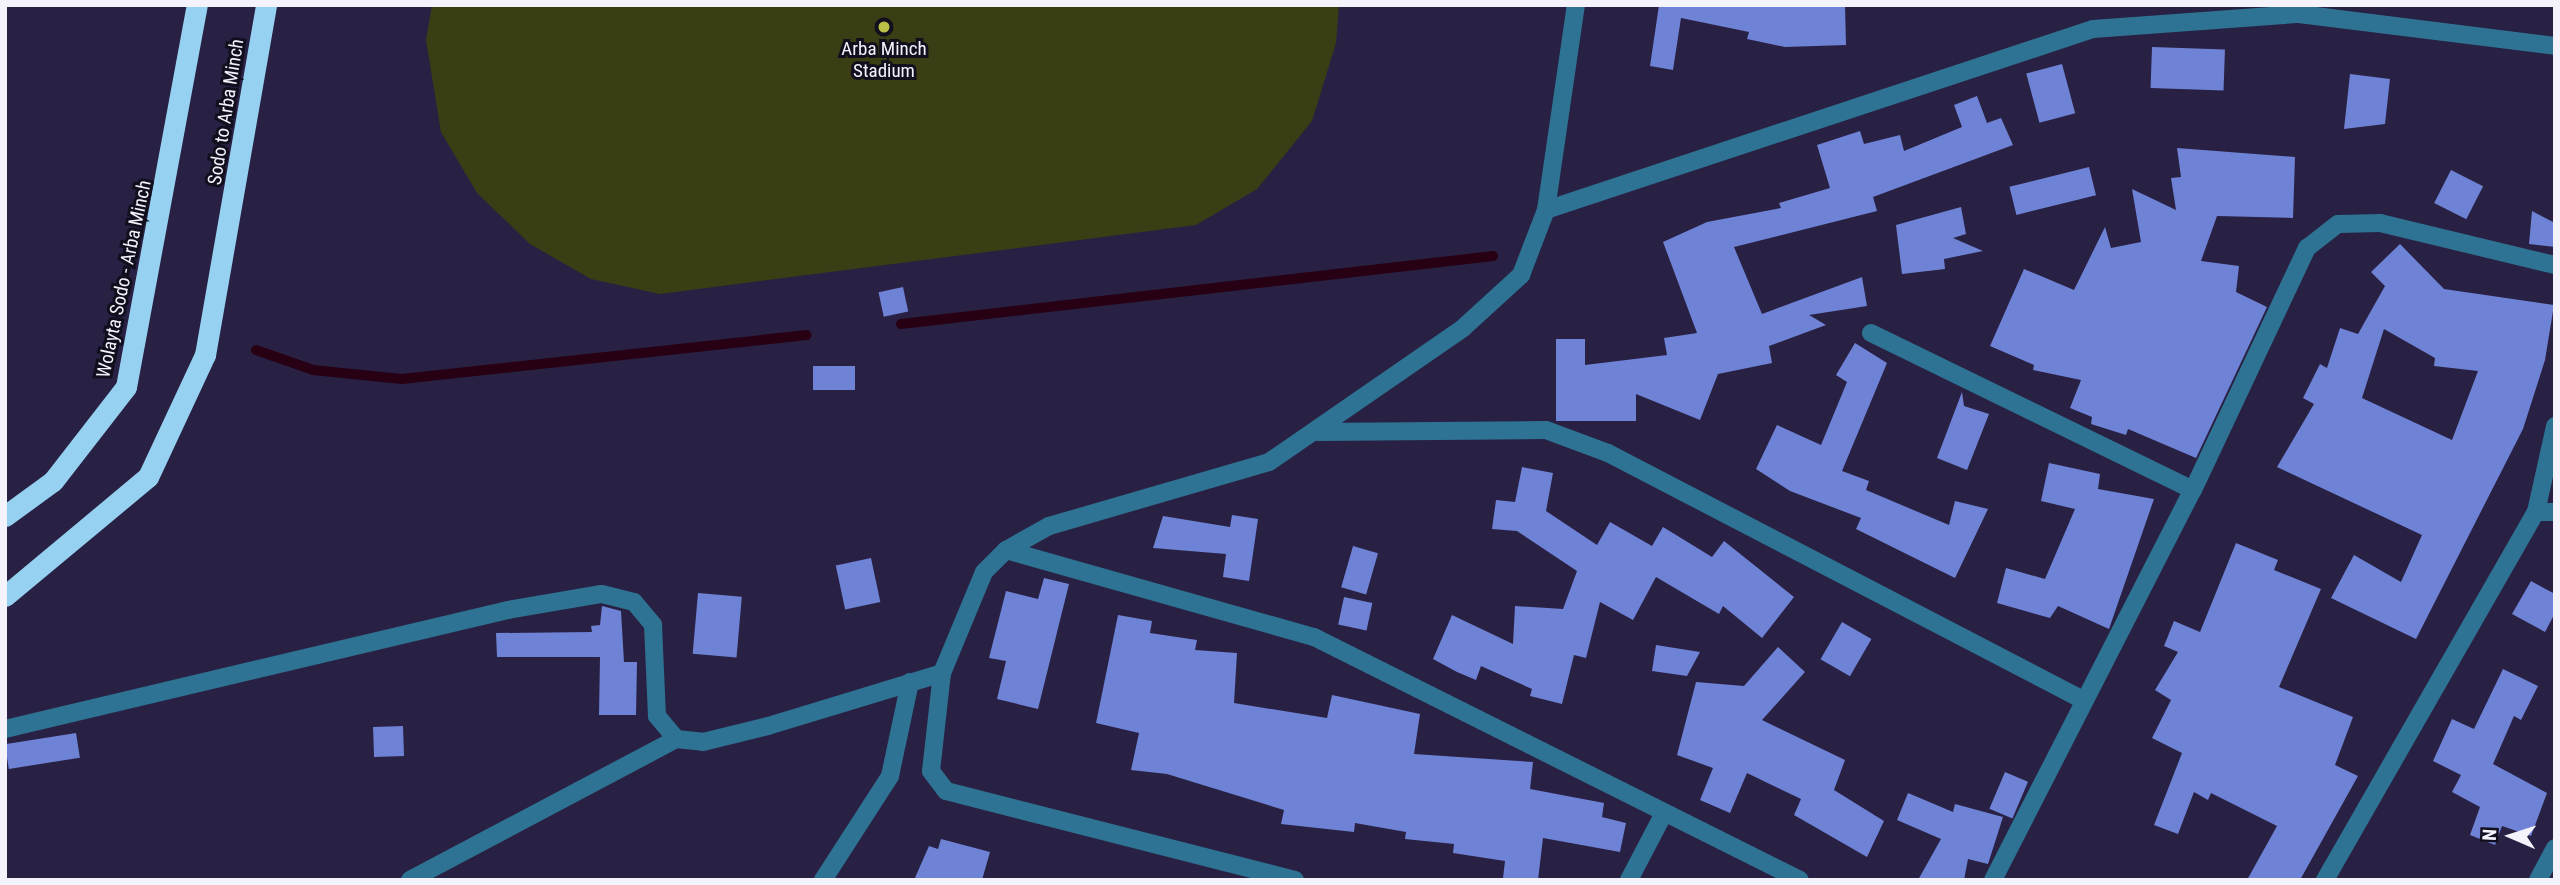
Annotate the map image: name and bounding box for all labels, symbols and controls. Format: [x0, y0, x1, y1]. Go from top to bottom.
marker: Arba Minch Stadium [876, 19, 892, 35]
street label: Sodo to Arba Minch [203, 37, 249, 187]
place label: Arba Minch Stadium [841, 38, 927, 82]
street label: Wolayta Sodo - Arba Minch [92, 178, 156, 380]
north arrow [2476, 801, 2546, 871]
text: N [2478, 828, 2501, 841]

